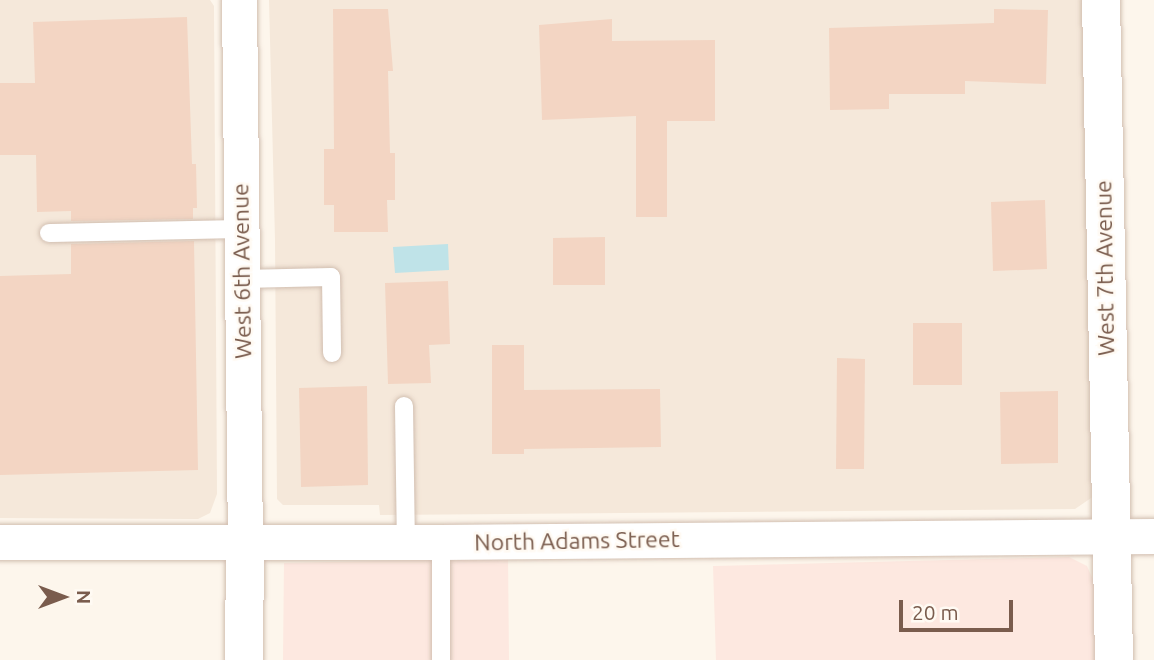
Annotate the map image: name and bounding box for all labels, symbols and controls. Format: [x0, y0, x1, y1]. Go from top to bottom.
street label: West 7th Avenue [1090, 180, 1120, 356]
street label: West 6th Avenue [227, 183, 257, 359]
street label: North Adams Street [474, 525, 680, 557]
north arrow [28, 562, 98, 632]
scale bar [902, 586, 1016, 630]
text: N [73, 590, 95, 604]
text: 20 m [912, 600, 959, 624]

